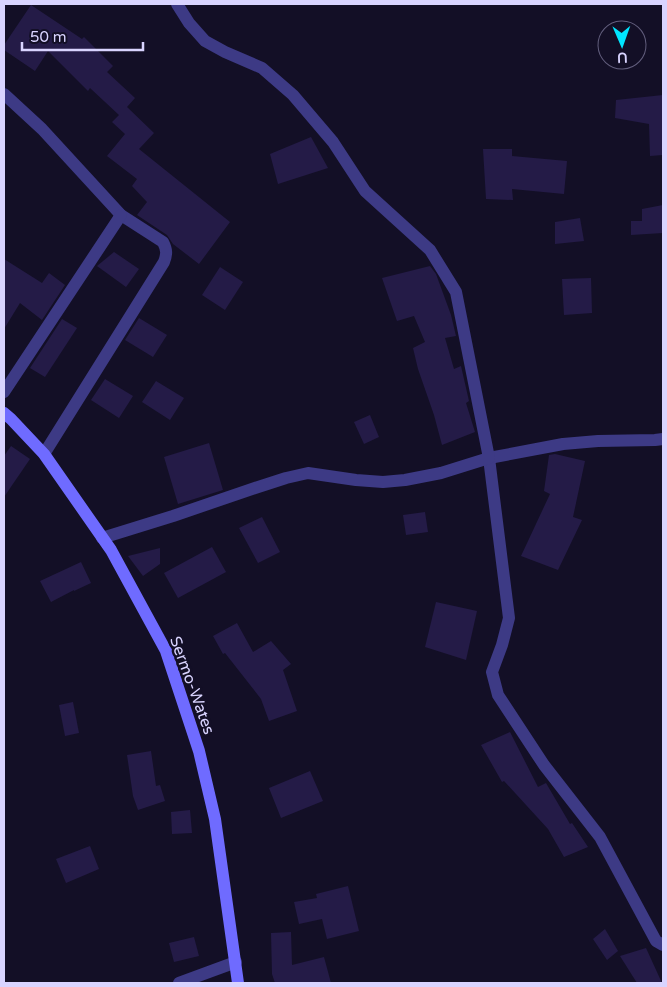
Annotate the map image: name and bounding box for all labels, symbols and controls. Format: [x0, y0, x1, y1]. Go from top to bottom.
scale bar [22, 20, 144, 52]
north arrow [597, 20, 647, 70]
text: 50 m [30, 28, 67, 46]
text: U [617, 49, 628, 66]
street label: Sermo-Wates [165, 633, 219, 737]

